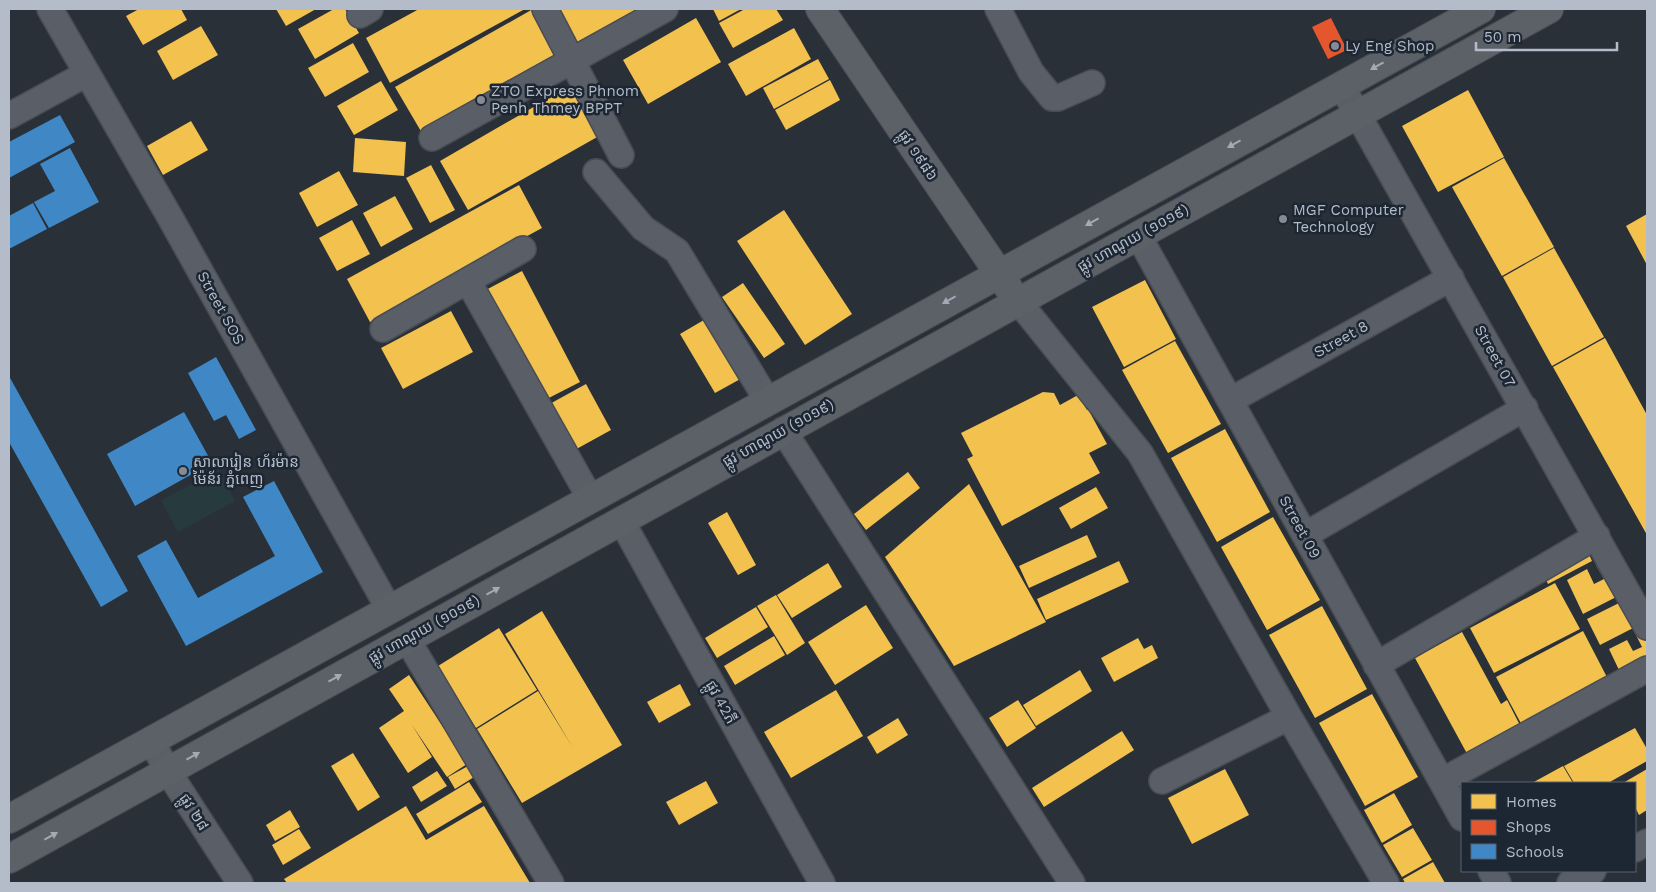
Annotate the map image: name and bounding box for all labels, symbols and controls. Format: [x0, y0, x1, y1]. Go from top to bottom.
scale bar [1476, 20, 1617, 52]
text: 50 m [1484, 28, 1521, 46]
place label: Ly Eng Shop [1345, 37, 1434, 55]
marker: Ly Eng Shop [1329, 40, 1341, 52]
one-way arrow [1370, 62, 1384, 70]
place label: ZTO Express Phnom Penh Thmey BPPT [491, 82, 639, 117]
marker: ZTO Express Phnom Penh Thmey BPPT [475, 94, 487, 106]
street label: ផ្លូវ ១៩៨៦ [891, 126, 942, 186]
one-way arrow [1227, 140, 1242, 148]
street label: ផ្លូវ ហាណូយ (១០១៩) [1074, 200, 1194, 280]
place label: MGF Computer Technology [1293, 201, 1404, 236]
marker: MGF Computer Technology [1277, 213, 1289, 225]
one-way arrow [1084, 218, 1099, 226]
street label: Street SOS [194, 268, 248, 348]
one-way arrow [943, 296, 956, 305]
street label: Street 8 [1311, 317, 1371, 361]
street label: Street 07 [1471, 322, 1519, 390]
street label: ផ្លូវ ហាណូយ (១០១៩) [719, 395, 839, 475]
place label: សាលារៀន ហ័រម៉ាន ម៉ៃន័រ ភ្នំពេញ [193, 452, 299, 488]
marker: សាលារៀន ហ័រម៉ាន ម៉ៃន័រ ភ្នំពេញ [177, 465, 189, 477]
street label: Street 09 [1275, 493, 1325, 561]
one-way arrow [486, 587, 500, 595]
street label: ផ្លូវ ហាណូយ (១០១៩) [365, 591, 485, 671]
one-way arrow [328, 674, 343, 682]
street label: ផ្លូវ 42ភី [698, 677, 740, 729]
one-way arrow [186, 752, 200, 760]
legend [1461, 782, 1636, 872]
street label: ផ្លូវ ២៨ [172, 790, 213, 836]
text: Homes [1506, 793, 1557, 811]
text: Shops [1506, 818, 1551, 836]
one-way arrow [45, 831, 58, 840]
text: Schools [1506, 843, 1564, 861]

